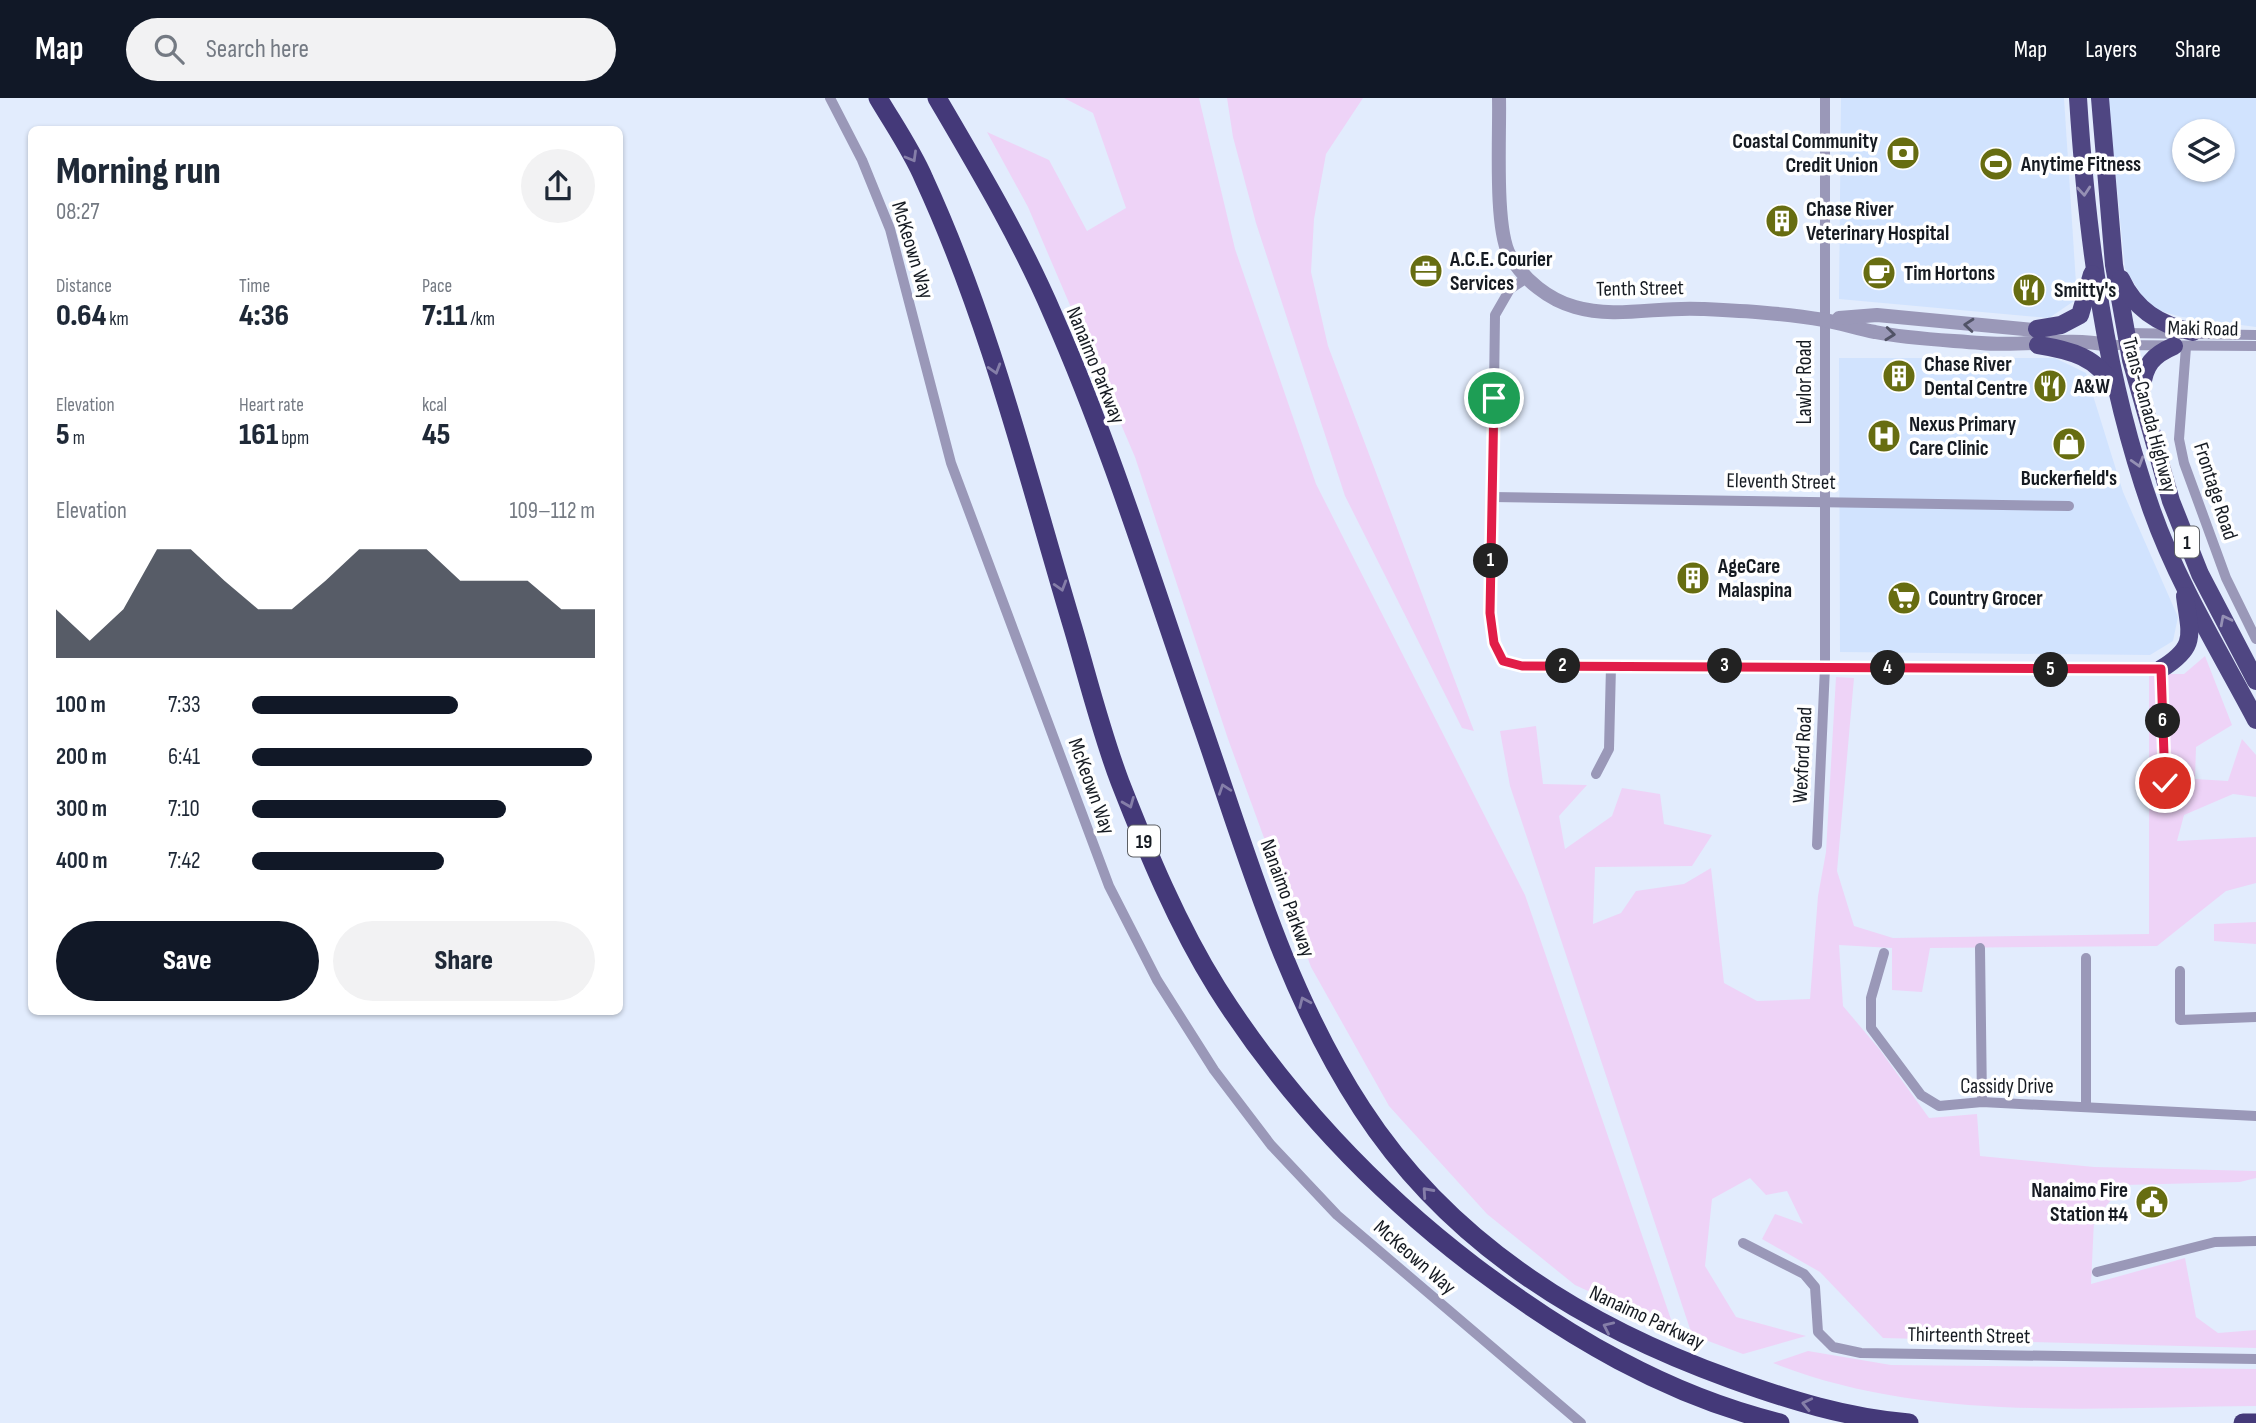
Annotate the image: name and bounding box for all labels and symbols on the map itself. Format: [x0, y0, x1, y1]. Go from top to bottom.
place label: Coastal Community Credit Union [1732, 129, 1878, 178]
bank icon: Coastal Community Credit Union [1884, 134, 1922, 172]
sports icon: Anytime Fitness [1977, 145, 2015, 183]
one-way arrow [904, 150, 917, 163]
place label: Anytime Fitness [2020, 152, 2141, 177]
one-way arrow [2076, 185, 2091, 196]
place label: Chase River Veterinary Hospital [1806, 197, 1949, 246]
street label: McKeown Way [886, 199, 939, 302]
building icon: Chase River Veterinary Hospital [1763, 202, 1801, 240]
place label: A.C.E. Courier Services [1449, 247, 1553, 296]
office icon: A.C.E. Courier Services [1407, 252, 1445, 290]
cafe icon: Tim Hortons [1860, 254, 1898, 292]
place label: Tim Hortons [1904, 261, 1995, 286]
restaurant icon: Smitty's [2010, 271, 2048, 309]
street label: Tenth Street [1596, 275, 1684, 302]
place label: Smitty's [2054, 278, 2116, 303]
street label: Nanaimo Parkway [1061, 303, 1130, 427]
street label: Maki Road [2167, 315, 2239, 342]
one-way arrow [1963, 318, 1974, 333]
one-way arrow [1885, 326, 1896, 341]
street label: Trans-Canada Highway [2117, 335, 2182, 495]
street label: Lawlor Road [1792, 340, 1817, 424]
place label: Chase River Dental Centre [1924, 352, 2028, 401]
building icon: Chase River Dental Centre [1880, 357, 1918, 395]
one-way arrow [987, 362, 1002, 374]
restaurant icon: A&W [2031, 367, 2069, 405]
pin [1464, 368, 1524, 428]
place label: A&W [2073, 374, 2110, 399]
place label: Nexus Primary Care Clinic [1909, 412, 2017, 461]
hospital icon: Nexus Primary Care Clinic [1865, 417, 1903, 455]
shop icon: Buckerfield's [2050, 425, 2088, 463]
street label: Frontage Road [2188, 439, 2243, 543]
one-way arrow [2129, 456, 2144, 468]
place label: Buckerfield's [2021, 466, 2117, 491]
street label: Eleventh Street [1726, 468, 1836, 495]
road number: 1 [2175, 526, 2199, 558]
pin: 1 [1474, 544, 1508, 578]
place label: AgeCare Malaspina [1717, 554, 1792, 603]
building icon: AgeCare Malaspina [1674, 559, 1712, 597]
supermarket icon: Country Grocer [1885, 579, 1923, 617]
one-way arrow [1052, 580, 1067, 592]
place label: Country Grocer [1928, 586, 2043, 611]
one-way arrow [2219, 615, 2233, 628]
pin: 2 [1546, 648, 1580, 684]
pin: 3 [1708, 648, 1742, 684]
pin: 4 [1870, 650, 1906, 686]
pin: 5 [2034, 652, 2068, 688]
pin: 6 [2146, 704, 2180, 738]
street label: Wexford Road [1787, 706, 1818, 804]
street label: McKeown Way [1063, 735, 1120, 838]
pin [2135, 753, 2195, 813]
one-way arrow [1218, 783, 1232, 795]
one-way arrow [1121, 796, 1135, 809]
road number: 19 [1128, 826, 1160, 856]
street label: Nanaimo Parkway [1255, 836, 1320, 961]
one-way arrow [1298, 996, 1312, 1009]
street label: Cassidy Drive [1960, 1074, 2054, 1099]
place label: Nanaimo Fire Station #4 [2031, 1178, 2128, 1227]
public building icon: Nanaimo Fire Station #4 [2133, 1183, 2171, 1221]
one-way arrow [1423, 1187, 1435, 1200]
street label: McKeown Way [1369, 1215, 1461, 1300]
street label: Nanaimo Parkway [1585, 1280, 1708, 1355]
one-way arrow [1603, 1321, 1615, 1335]
street label: Thirteenth Street [1907, 1322, 2031, 1349]
one-way arrow [1801, 1398, 1813, 1413]

